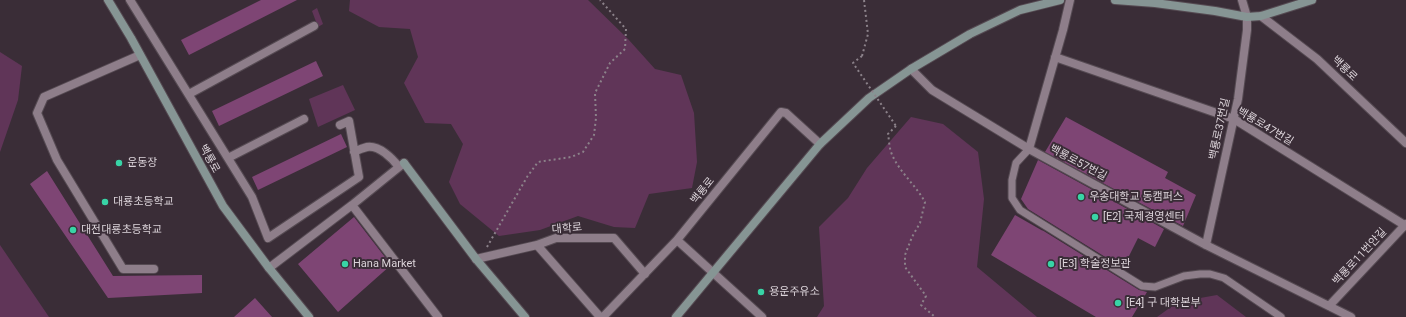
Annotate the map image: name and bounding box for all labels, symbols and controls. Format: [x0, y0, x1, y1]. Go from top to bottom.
street label: 백룡로 [1328, 54, 1360, 84]
street label: 백룡로37번길 [1207, 97, 1233, 161]
street label: 백룡로47번길 [1235, 105, 1295, 149]
street label: 백룡로57번길 [1047, 142, 1109, 184]
street label: 백룡로 [196, 143, 222, 175]
place label: 운동장 [127, 156, 157, 170]
marker: 운동장 [114, 158, 124, 168]
street label: 백룡로 [688, 175, 718, 207]
place label: 우송대학교 동캠퍼스 [1089, 190, 1183, 204]
marker: 우송대학교 동캠퍼스 [1076, 192, 1086, 202]
place label: 대룡초등학교 [113, 195, 174, 209]
marker: 대룡초등학교 [100, 197, 110, 207]
place label: [E2] 국제경영센터 [1103, 210, 1185, 224]
marker: [E2] 국제경영센터 [1090, 212, 1100, 222]
street label: 대학로 [551, 221, 583, 237]
place label: 대전대룡초등학교 [81, 223, 162, 237]
marker: 대전대룡초등학교 [68, 225, 78, 235]
street label: 백룡로11번안길 [1330, 226, 1390, 288]
place label: Hana Market [353, 257, 416, 271]
place label: [E3] 학술정보관 [1059, 257, 1131, 271]
marker: Hana Market [340, 259, 350, 269]
marker: [E3] 학술정보관 [1046, 259, 1056, 269]
place label: 용운주유소 [769, 285, 820, 299]
marker: 용운주유소 [756, 287, 766, 297]
place label: [E4] 구 대학본부 [1126, 296, 1200, 310]
marker: [E4] 구 대학본부 [1113, 298, 1123, 308]

